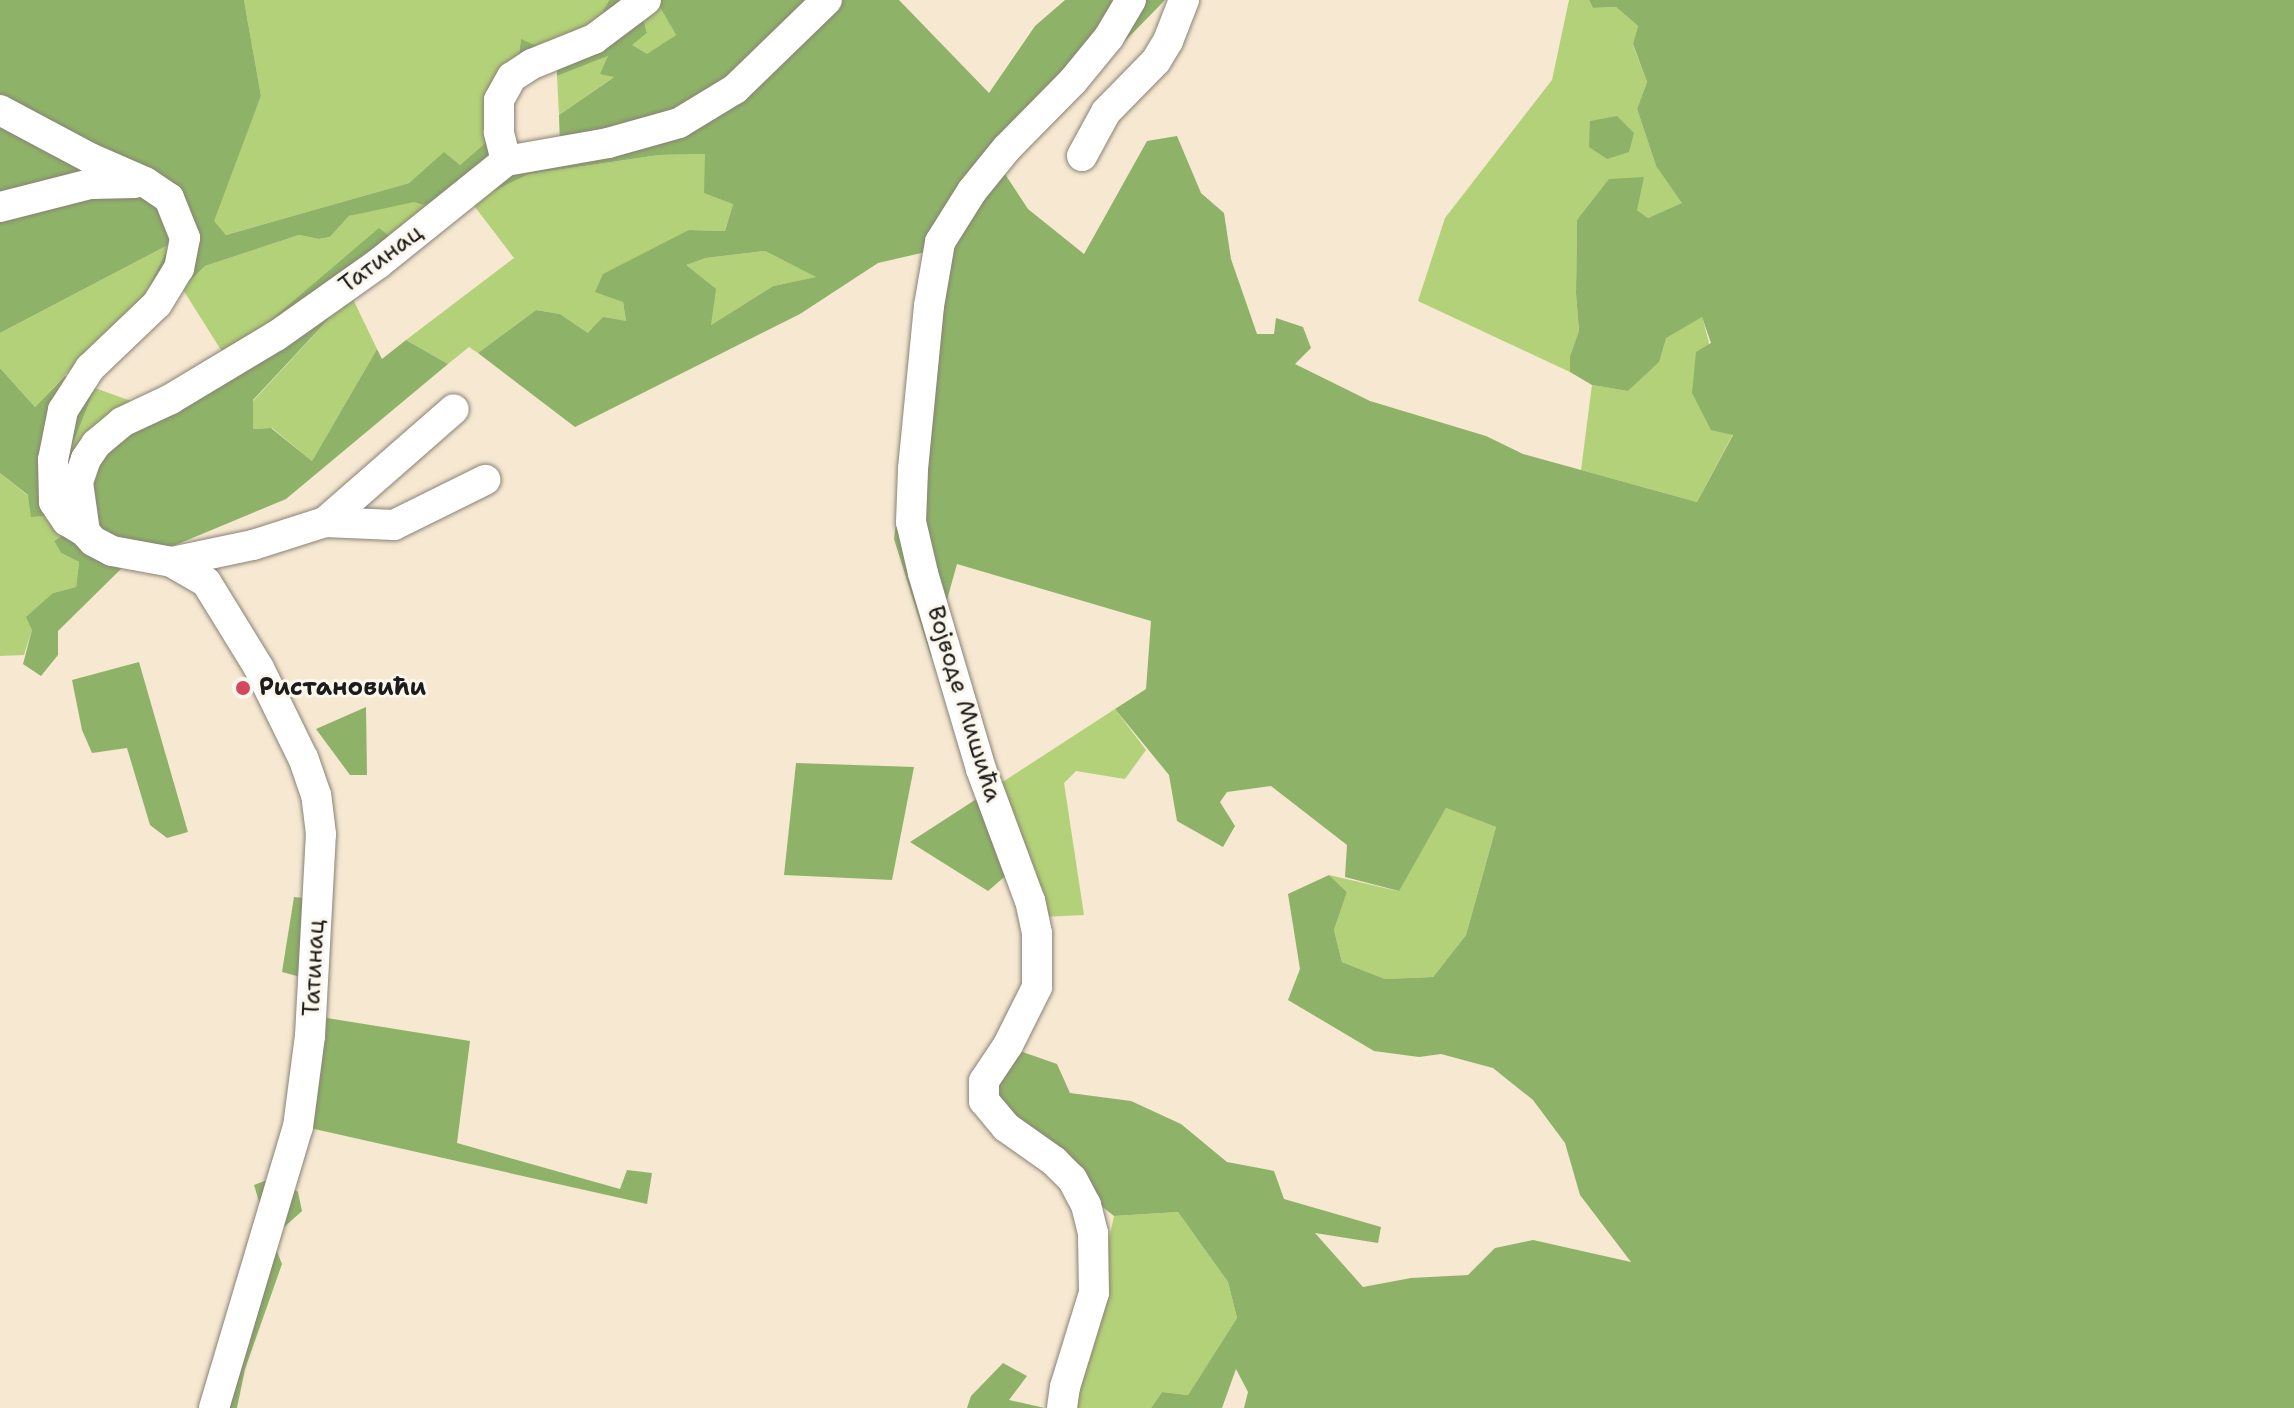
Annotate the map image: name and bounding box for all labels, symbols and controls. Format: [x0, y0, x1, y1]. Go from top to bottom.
street label: Татинац [334, 218, 428, 300]
street label: Војводе Мишића [920, 603, 1008, 805]
place label: Ристановићи [259, 674, 426, 702]
marker: Ристановићи [234, 679, 252, 697]
street label: Татинац [297, 919, 331, 1017]

